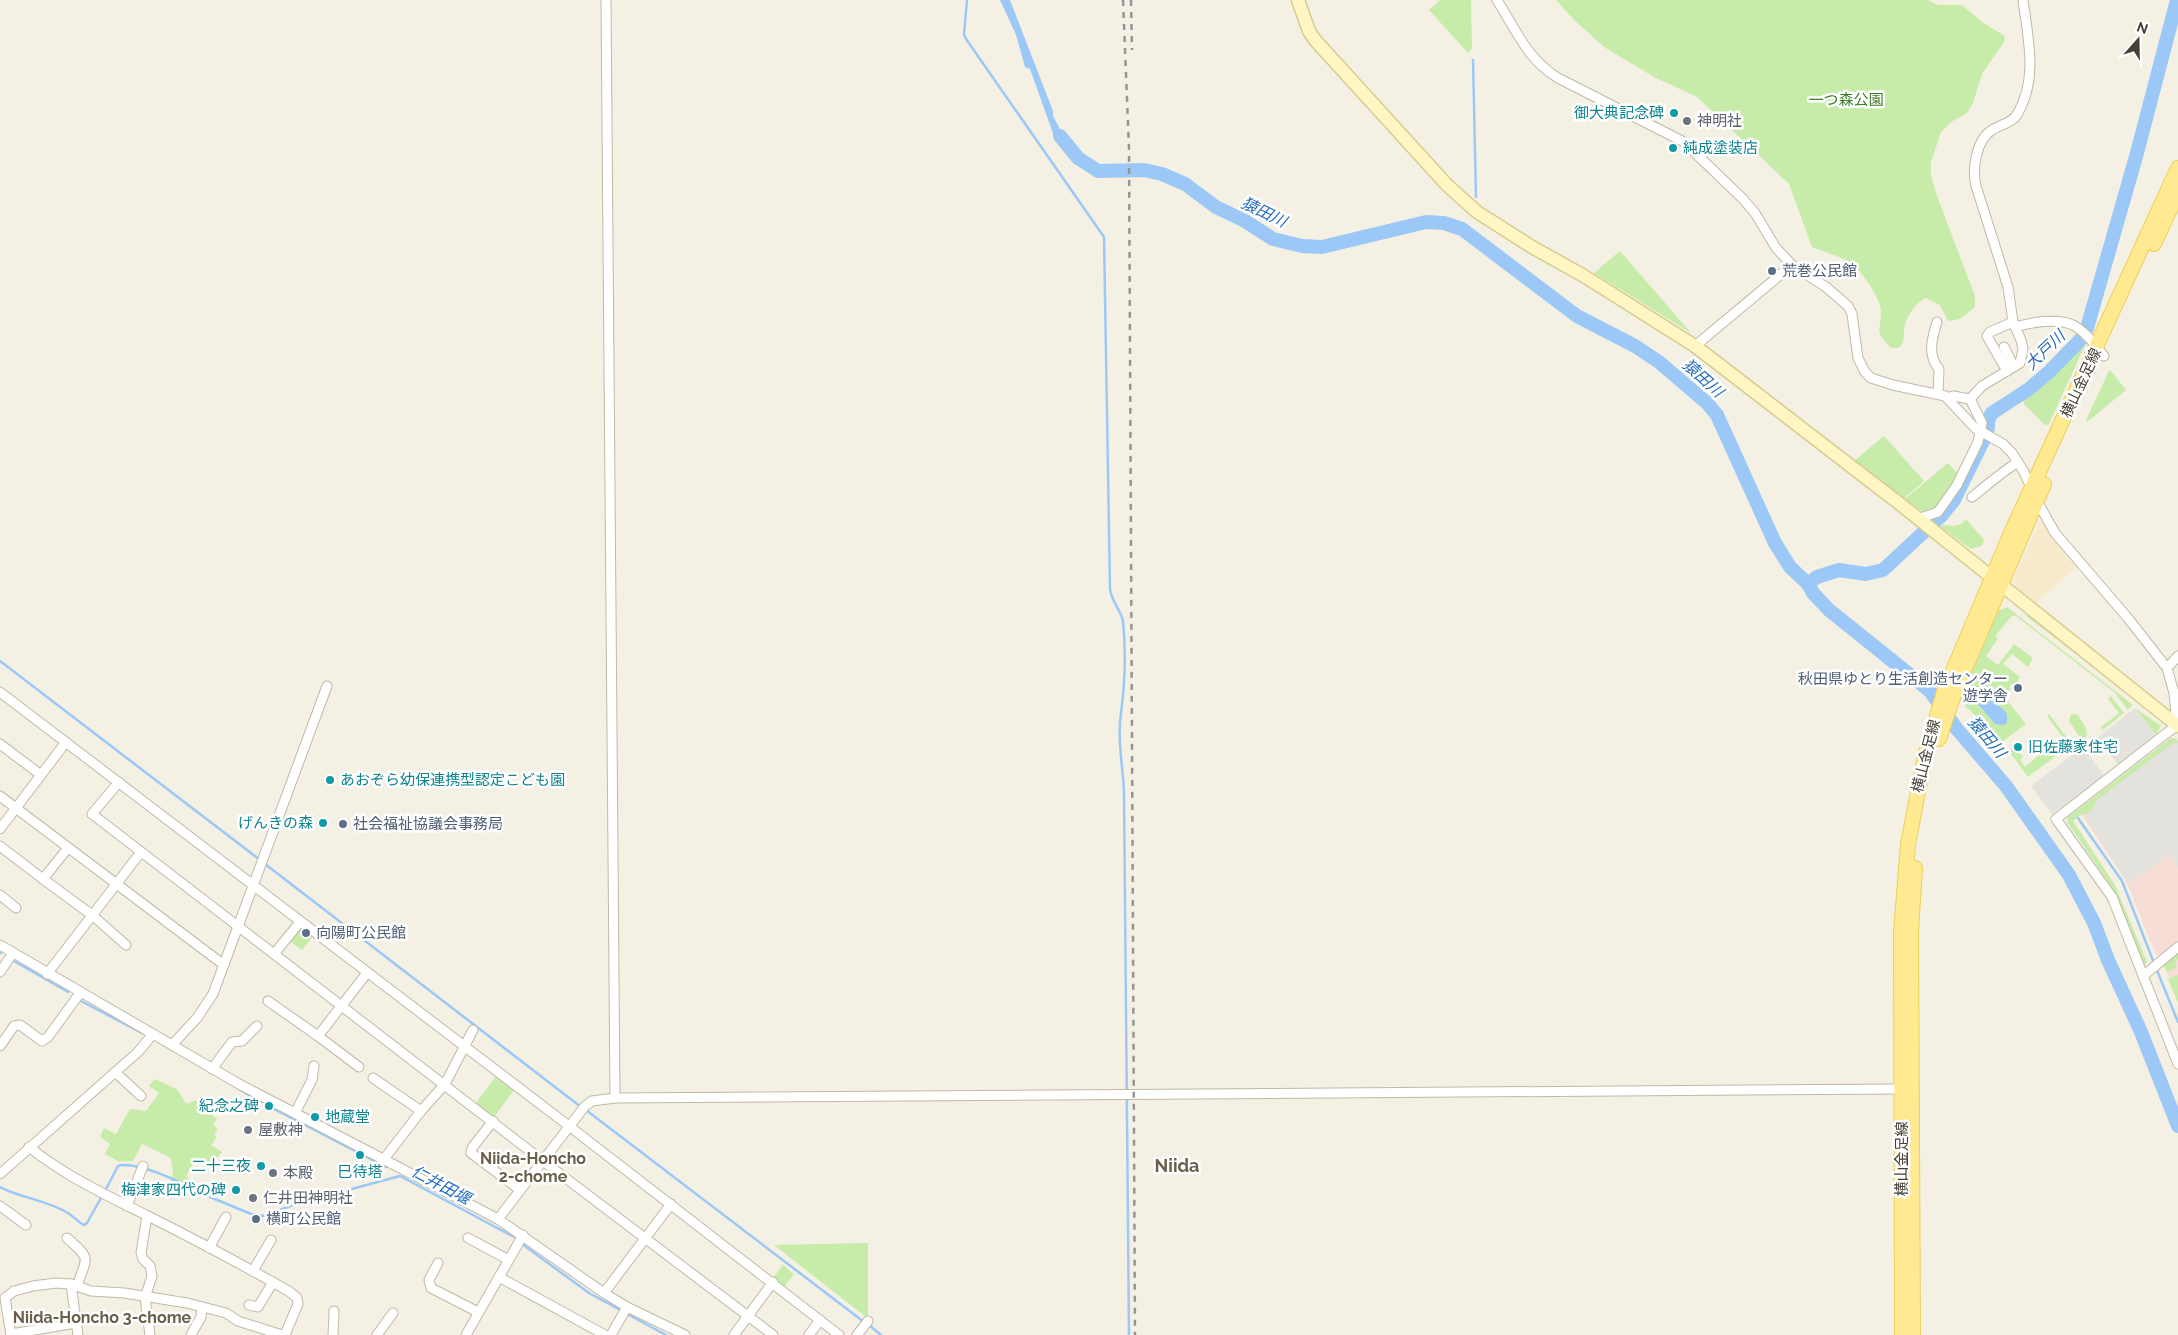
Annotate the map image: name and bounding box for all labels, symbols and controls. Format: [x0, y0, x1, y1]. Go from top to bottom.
north arrow [2113, 15, 2163, 65]
text: N [2135, 18, 2150, 37]
park label: 一つ森公園 [1808, 91, 1884, 109]
place label: 御大典記念碑 [1574, 104, 1664, 122]
marker: 御大典記念碑 [1668, 107, 1680, 119]
place label: 神明社 [1697, 112, 1742, 130]
marker: 神明社 [1681, 115, 1693, 127]
place label: 純成塗装店 [1683, 139, 1758, 157]
marker: 純成塗装店 [1667, 142, 1679, 154]
water label: 猿田川 [1238, 193, 1292, 232]
place label: 荒巻公民館 [1782, 262, 1857, 280]
marker: 荒巻公民館 [1766, 265, 1778, 277]
water label: 大戸川 [2021, 325, 2070, 374]
street label: 横山金足線 [2057, 345, 2105, 421]
water label: 猿田川 [1679, 355, 1729, 402]
place label: 秋田県ゆとり生活創造センター 遊学舎 [1798, 670, 2008, 705]
marker: 秋田県ゆとり生活創造センター 遊学舎 [2012, 682, 2024, 694]
water label: 猿田川 [1964, 713, 2011, 763]
street label: 横山金足線 [1908, 717, 1944, 795]
place label: 旧佐藤家住宅 [2028, 738, 2118, 756]
marker: 旧佐藤家住宅 [2012, 741, 2024, 753]
place label: あおぞら幼保連携型認定こども園 [340, 771, 565, 789]
marker: あおぞら幼保連携型認定こども園 [324, 774, 336, 786]
place label: げんきの森 [238, 814, 313, 832]
place label: 社会福祉協議会事務局 [353, 815, 503, 833]
marker: げんきの森 [317, 817, 329, 829]
marker: 社会福祉協議会事務局 [337, 818, 349, 830]
place label: 向陽町公民館 [316, 924, 406, 942]
marker: 向陽町公民館 [300, 927, 312, 939]
place label: 紀念之碑 [199, 1097, 259, 1115]
marker: 紀念之碑 [263, 1100, 275, 1112]
place label: 地蔵堂 [325, 1108, 370, 1126]
marker: 地蔵堂 [309, 1111, 321, 1123]
place label: 屋敷神 [258, 1121, 303, 1139]
street label: 横山金足線 [1893, 1121, 1911, 1197]
marker: 屋敷神 [242, 1124, 254, 1136]
marker: 巳待塔 [354, 1149, 366, 1161]
district label: Niida-Honcho 2-chome [480, 1149, 586, 1186]
district label: Niida [1155, 1155, 1199, 1176]
place label: 二十三夜 [191, 1157, 251, 1175]
marker: 二十三夜 [255, 1160, 267, 1172]
water label: 仁井田堰 [408, 1162, 476, 1210]
place label: 巳待塔 [337, 1163, 383, 1181]
place label: 本殿 [283, 1164, 313, 1182]
marker: 本殿 [267, 1167, 279, 1179]
place label: 梅津家四代の碑 [121, 1181, 226, 1199]
marker: 梅津家四代の碑 [230, 1184, 242, 1196]
place label: 仁井田神明社 [263, 1189, 353, 1207]
marker: 仁井田神明社 [247, 1192, 259, 1204]
place label: 横町公民館 [266, 1210, 341, 1228]
marker: 横町公民館 [250, 1213, 262, 1225]
district label: Niida-Honcho 3-chome [13, 1308, 192, 1327]

